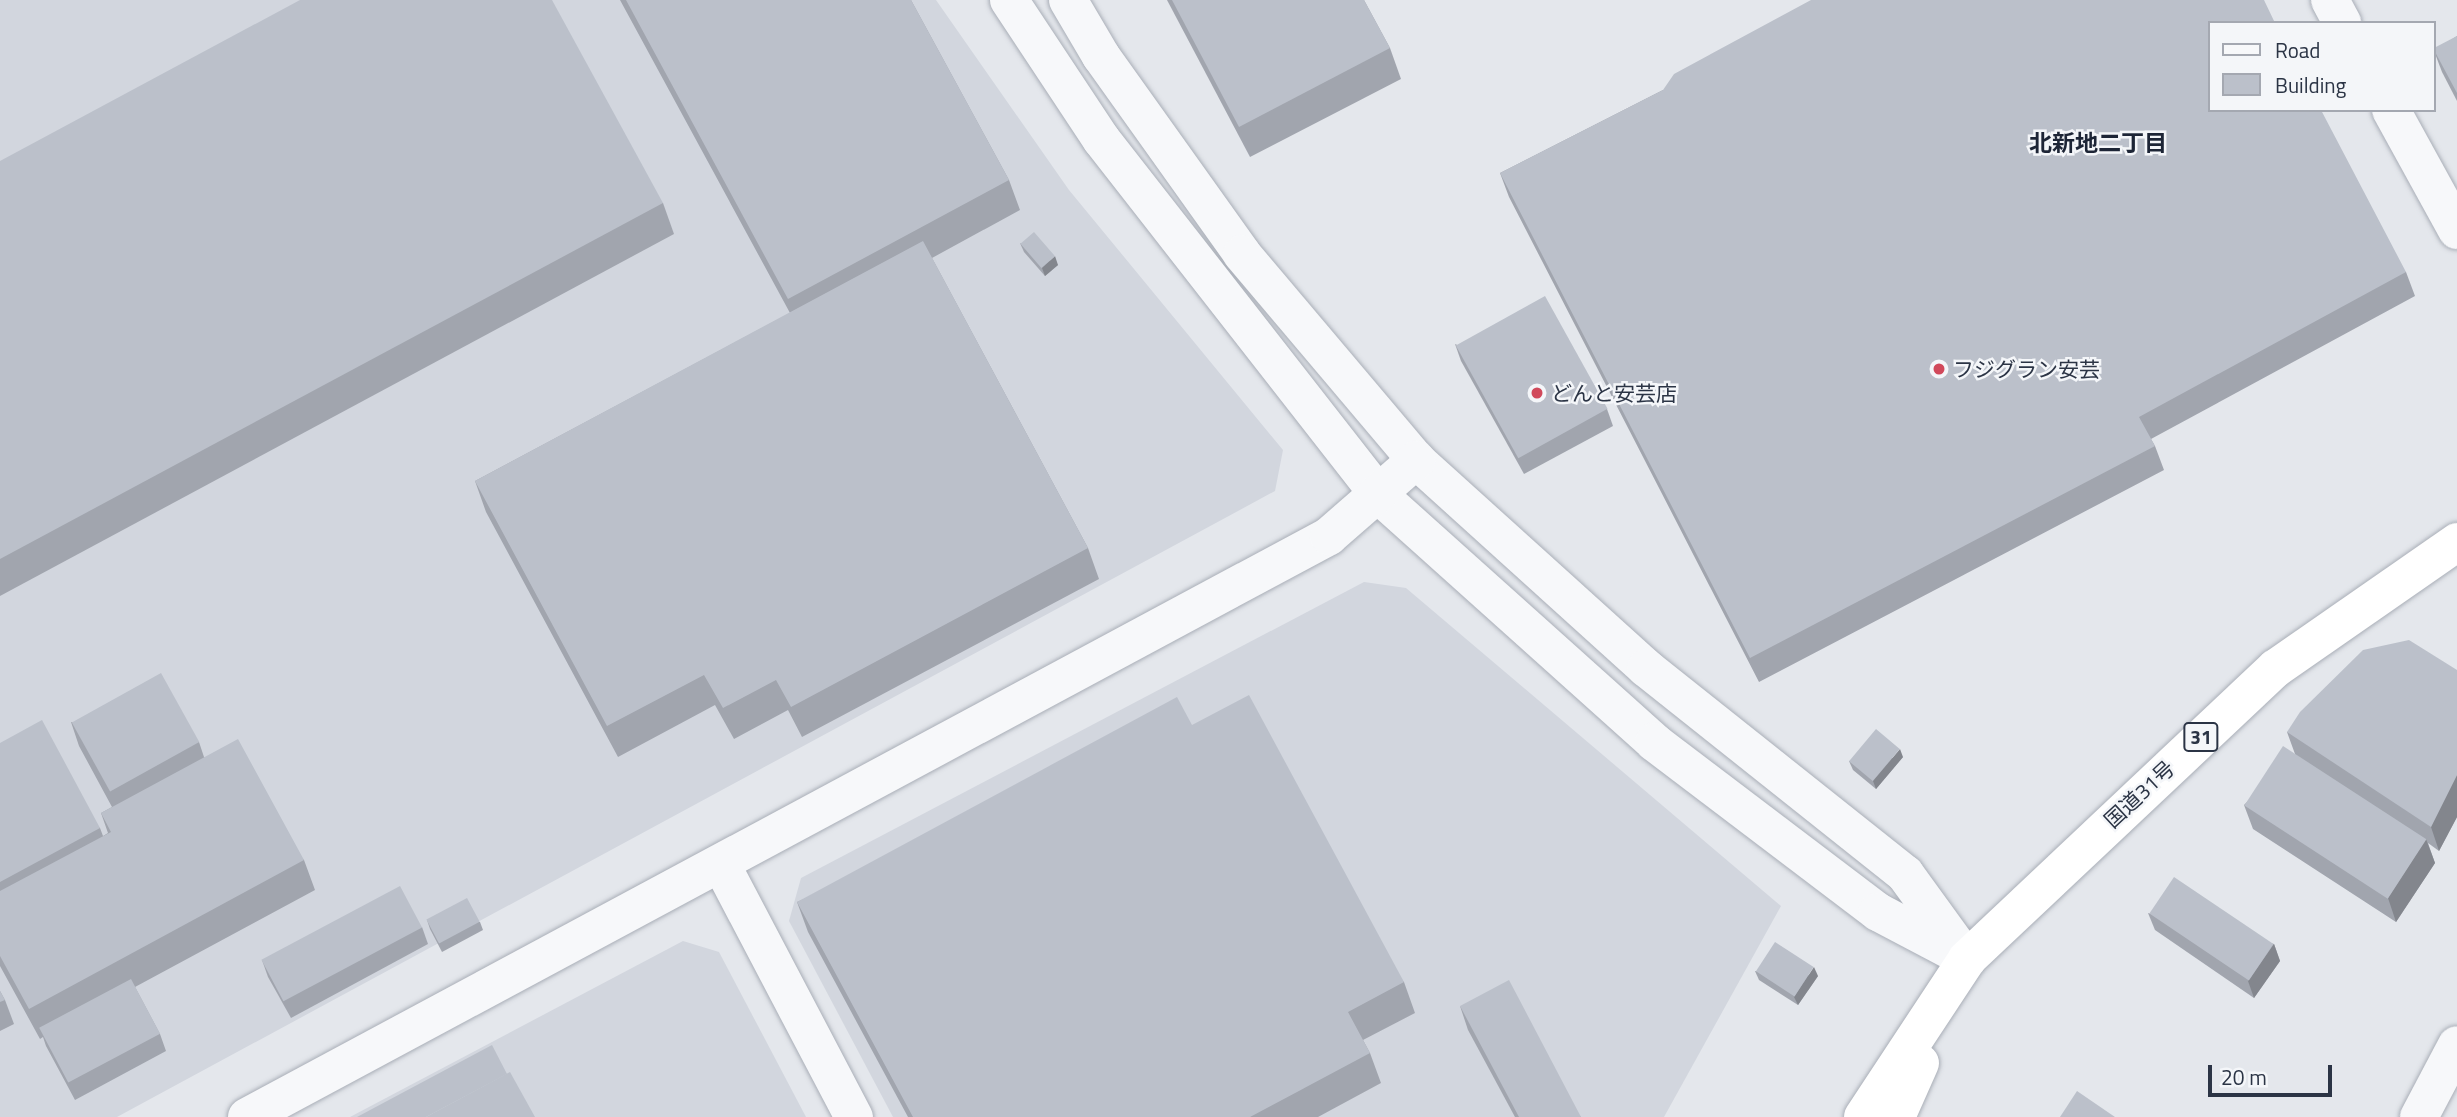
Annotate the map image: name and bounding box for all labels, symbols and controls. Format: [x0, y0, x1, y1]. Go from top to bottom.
legend [2208, 21, 2436, 112]
text: Road [2275, 34, 2320, 66]
text: Building [2275, 69, 2346, 101]
district label: 北新地二丁目 [2029, 129, 2167, 157]
place label: フジグラン安芸 [1953, 356, 2100, 382]
marker: フジグラン安芸 [1931, 361, 1947, 377]
place label: どんと安芸店 [1551, 380, 1677, 406]
marker: どんと安芸店 [1529, 385, 1545, 401]
road number: 31 [2182, 722, 2220, 752]
street label: 国道31号 [2099, 755, 2179, 833]
scale bar [2212, 1050, 2336, 1094]
text: 20 m [2221, 1061, 2267, 1093]

